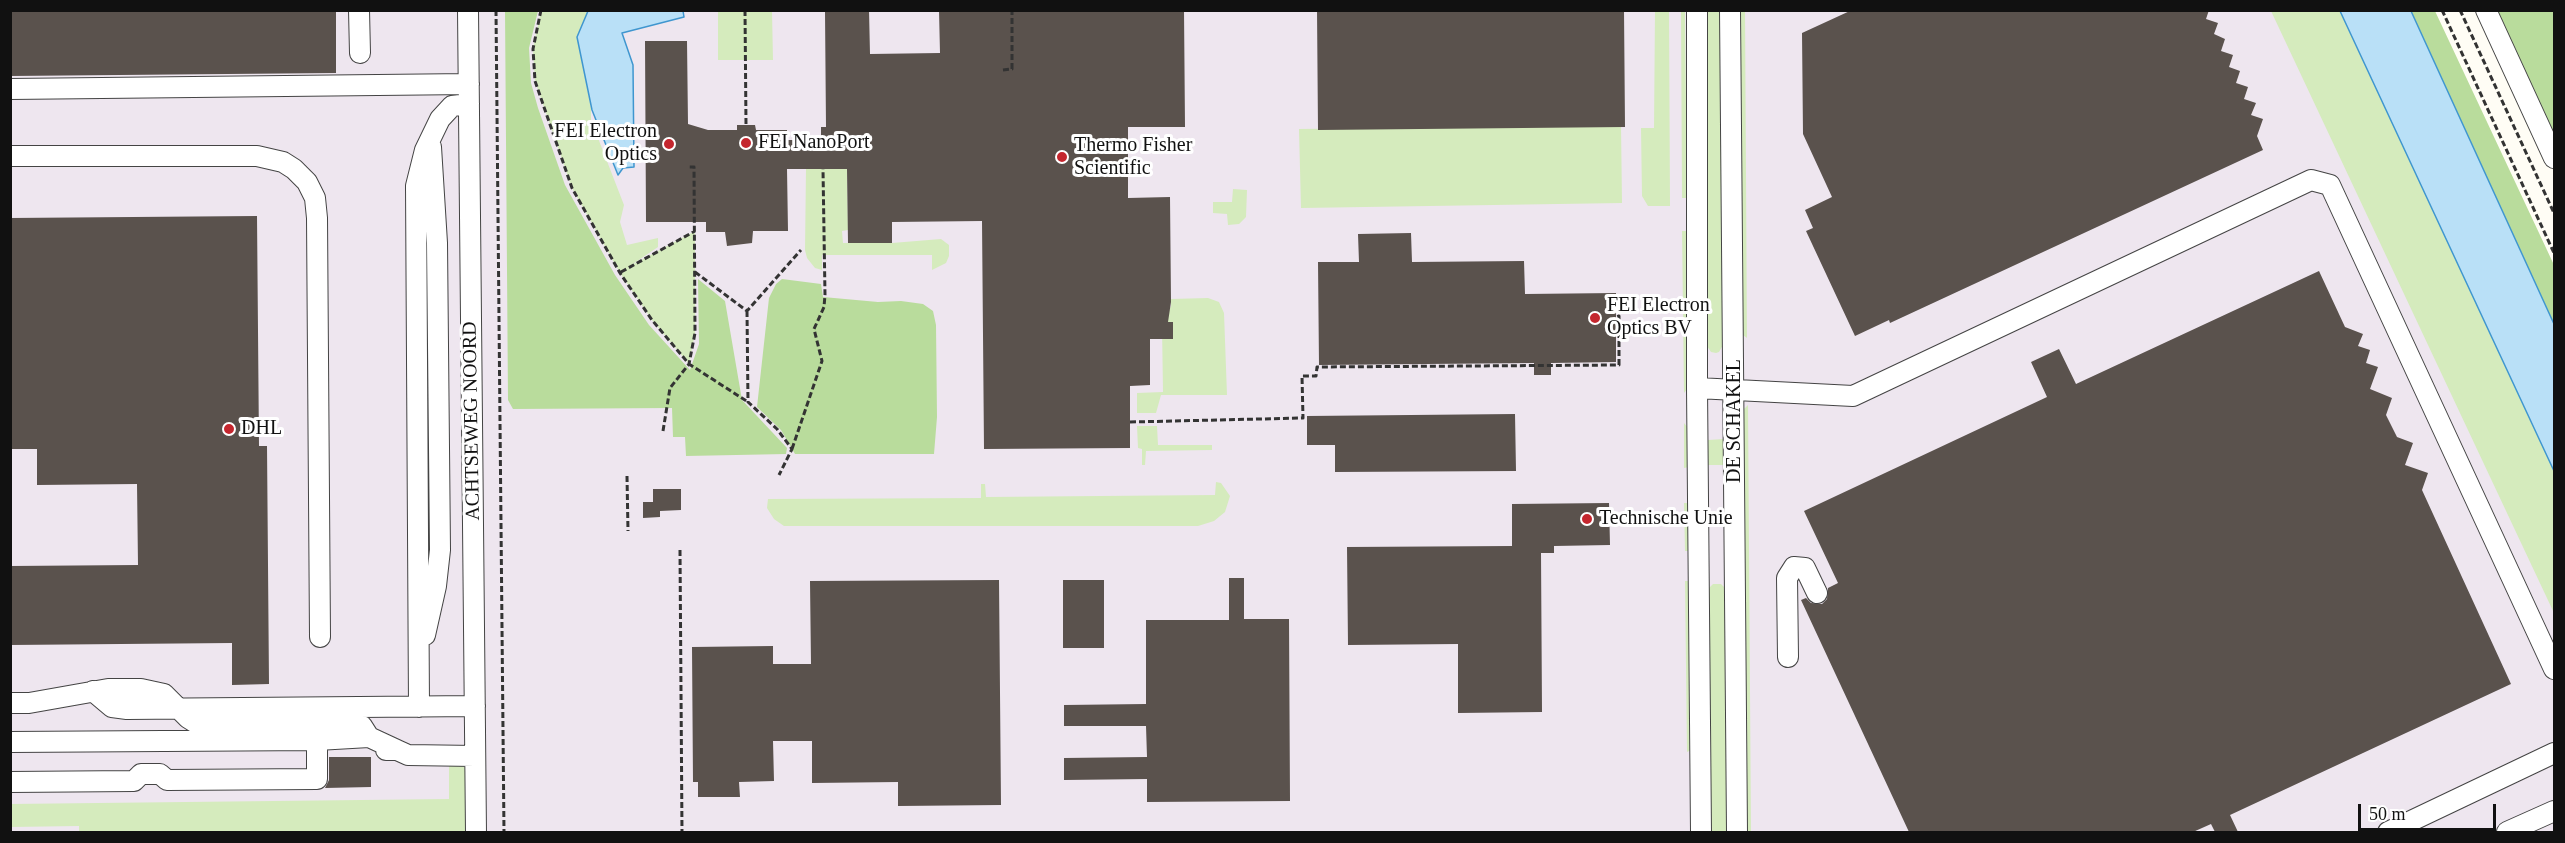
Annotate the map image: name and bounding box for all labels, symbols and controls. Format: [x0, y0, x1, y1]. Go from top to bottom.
place label: FEI Electron Optics [554, 120, 657, 167]
place label: FEI NanoPort [758, 131, 870, 155]
place label: Thermo Fisher Scientific [1074, 134, 1192, 181]
marker: FEI NanoPort [739, 136, 753, 150]
marker: FEI Electron Optics [662, 137, 676, 151]
marker: Thermo Fisher Scientific [1055, 150, 1069, 164]
place label: FEI Electron Optics BV [1607, 294, 1710, 341]
marker: FEI Electron Optics BV [1588, 311, 1602, 325]
street label: ACHTSEWEG NOORD [458, 321, 486, 521]
street label: DE SCHAKEL [1723, 359, 1747, 483]
place label: DHL [241, 417, 282, 441]
marker: DHL [222, 422, 236, 436]
place label: Technische Unie [1599, 507, 1733, 531]
marker: Technische Unie [1580, 512, 1594, 526]
scale bar [2361, 792, 2499, 830]
text: 50 m [2369, 804, 2406, 824]

